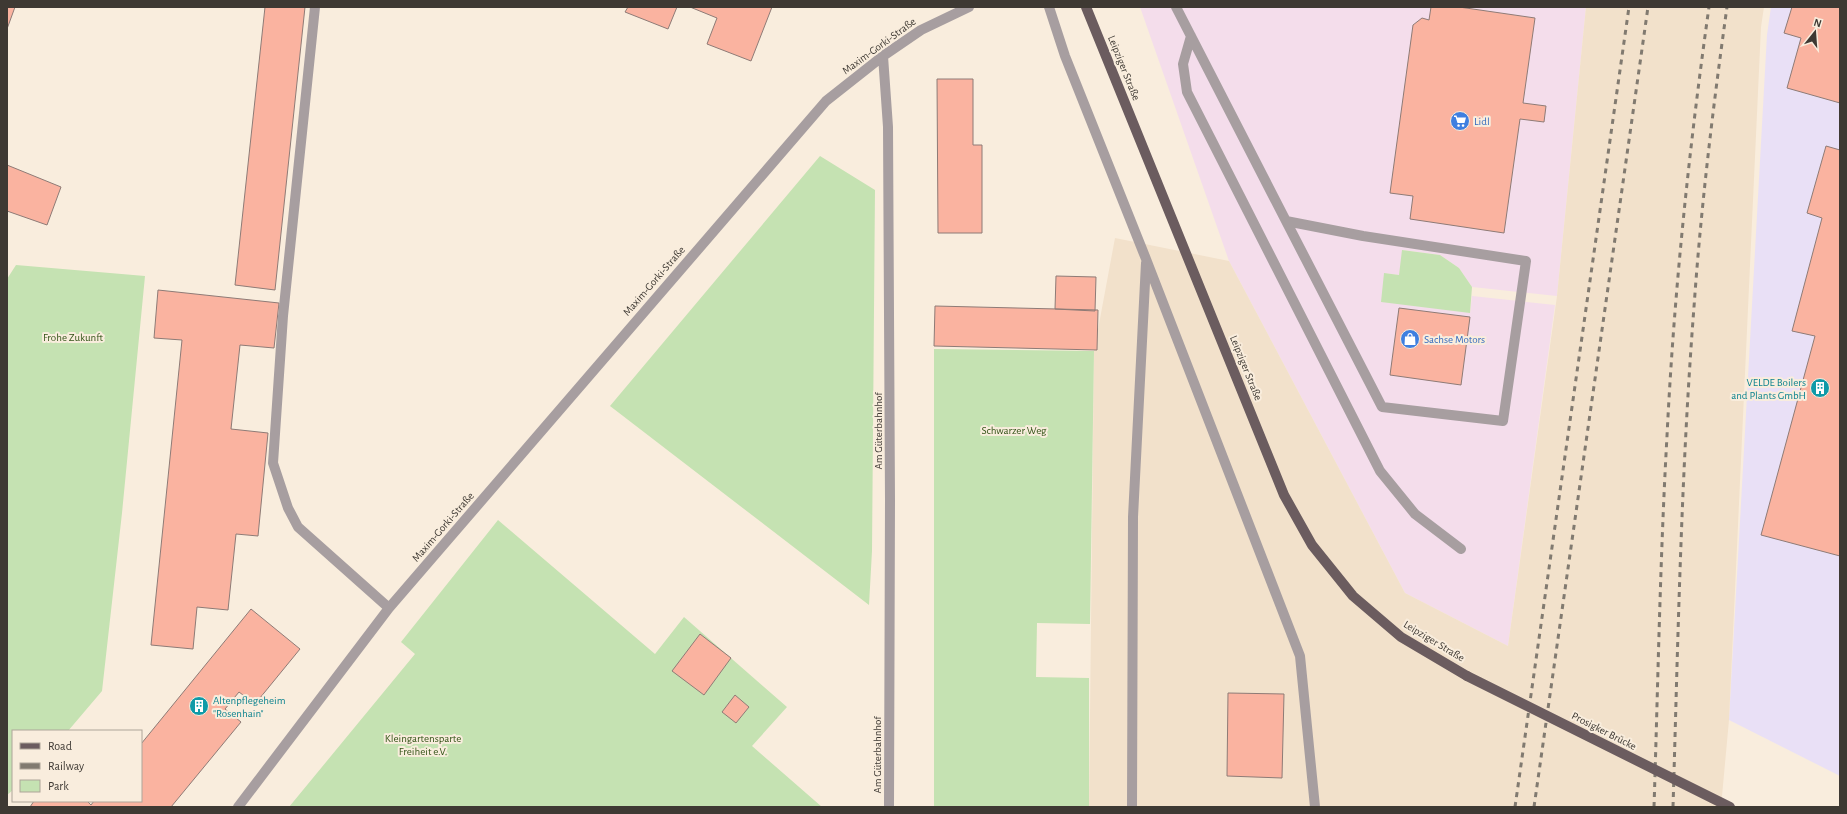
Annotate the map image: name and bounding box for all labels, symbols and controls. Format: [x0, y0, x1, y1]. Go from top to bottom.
north arrow [1795, 12, 1835, 52]
street label: Maxim-Gorki-Straße [840, 16, 918, 76]
text: N [1813, 17, 1823, 29]
street label: Leipziger Straße [1106, 34, 1142, 102]
supermarket icon: Lidl [1449, 110, 1471, 132]
place label: Lidl [1474, 116, 1490, 127]
street label: Maxim-Gorki-Straße [621, 244, 687, 318]
shop icon: Sachse Motors [1399, 328, 1421, 350]
park label: Frohe Zukunft [43, 332, 104, 343]
street label: Leipziger Straße [1228, 334, 1264, 402]
place label: Sachse Motors [1424, 334, 1485, 345]
place label: VELDE Boilers and Plants GmbH [1731, 377, 1806, 401]
building icon: VELDE Boilers and Plants GmbH [1809, 377, 1831, 399]
street label: Am Güterbahnhof [873, 392, 884, 470]
park label: Schwarzer Weg [982, 425, 1047, 436]
street label: Maxim-Gorki-Straße [410, 490, 476, 564]
street label: Leipziger Straße [1402, 619, 1466, 663]
building icon: Altenpflegeheim "Rosenhain" [188, 695, 210, 717]
place label: Altenpflegeheim "Rosenhain" [213, 695, 286, 719]
street label: Prosigker Brücke [1570, 710, 1638, 752]
street label: Am Güterbahnhof [872, 716, 883, 794]
legend [12, 730, 142, 802]
park label: Kleingartensparte Freiheit e.V. [385, 733, 461, 757]
text: Road [48, 740, 72, 752]
text: Railway [48, 760, 84, 773]
text: Park [48, 780, 69, 792]

